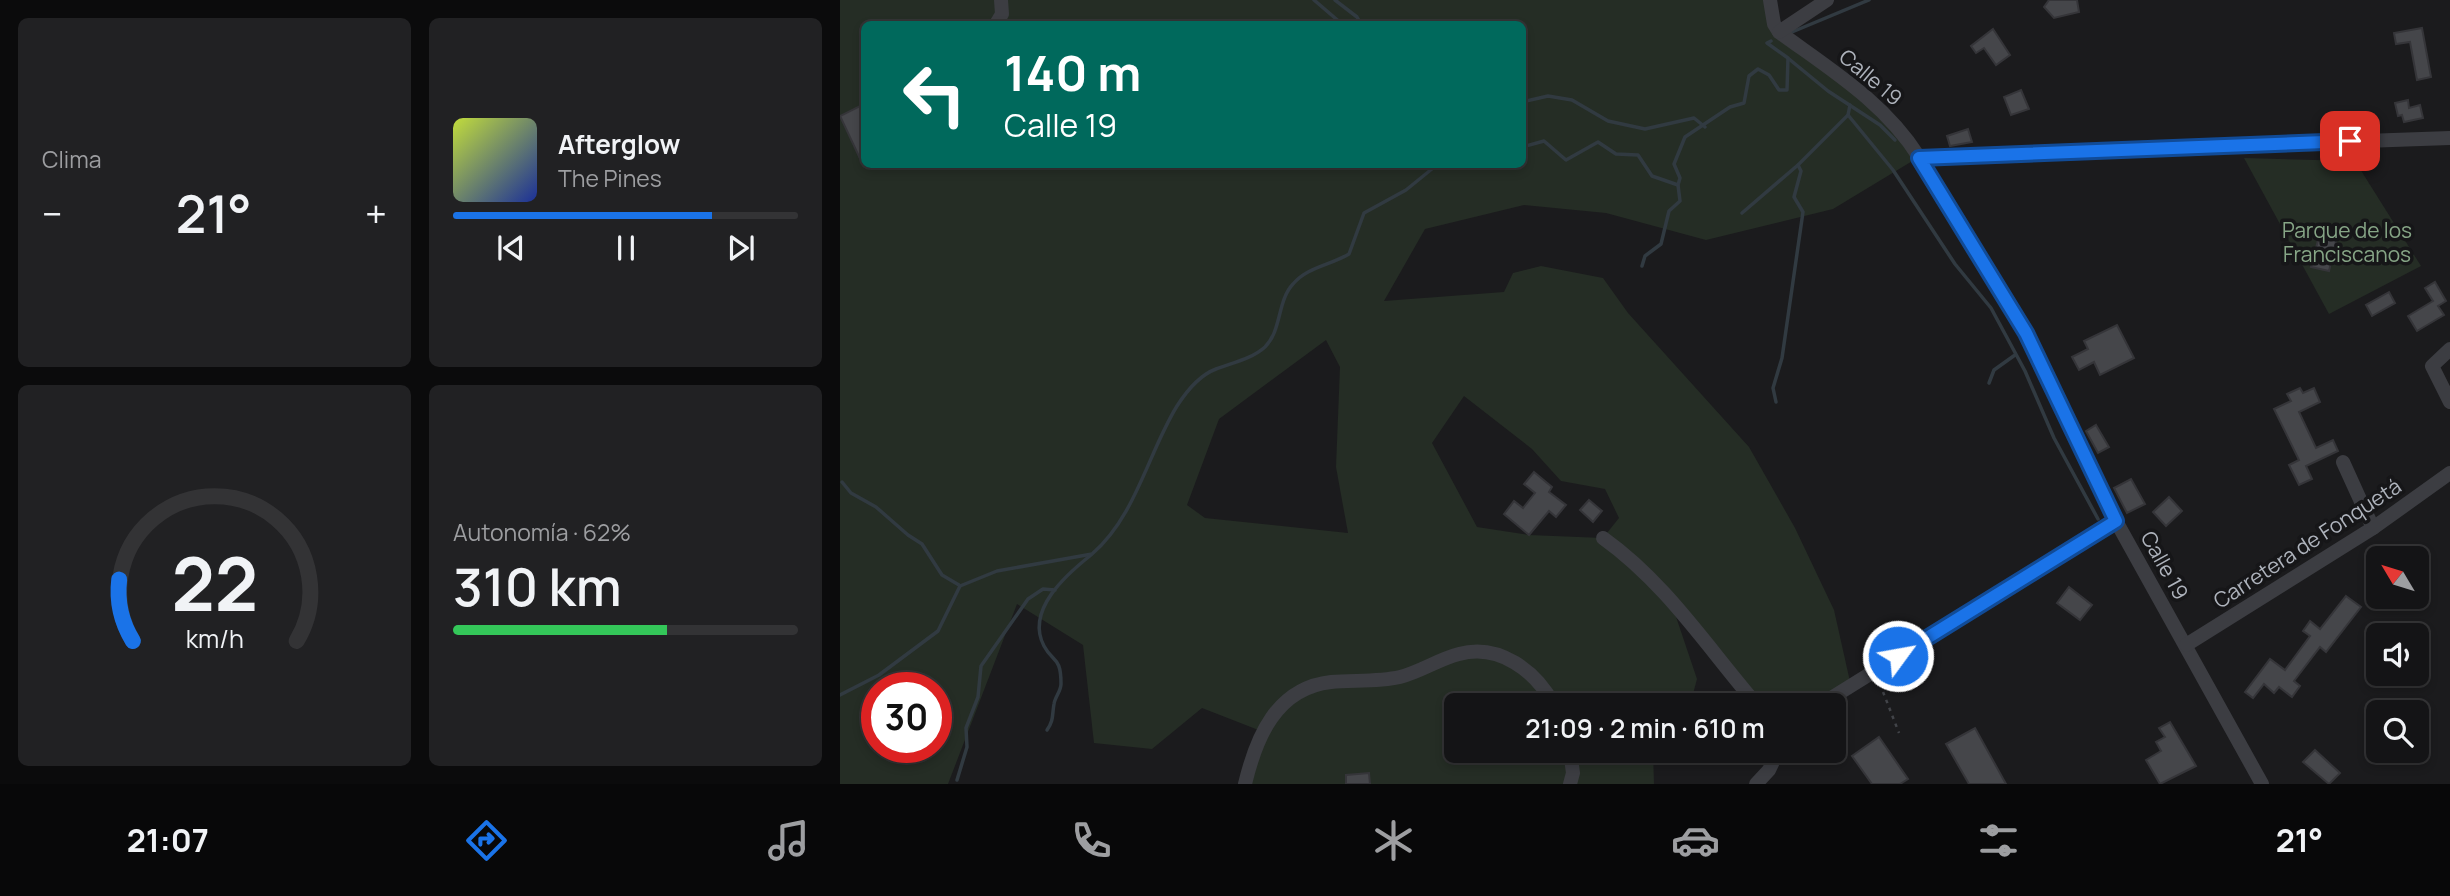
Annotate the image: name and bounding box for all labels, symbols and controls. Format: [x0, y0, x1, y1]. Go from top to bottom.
text: 140 m [1004, 39, 1141, 106]
street label: Calle 19 [1834, 42, 1908, 112]
icon: left [889, 49, 980, 140]
text: Calle 19 [1004, 103, 1117, 147]
pin [2320, 111, 2380, 171]
icon: arrive [2331, 122, 2369, 160]
text: Afterglow [558, 126, 680, 162]
text: Clima [42, 143, 101, 175]
text: The Pines [558, 162, 662, 194]
text: 21° [176, 178, 252, 249]
text: − [42, 187, 63, 239]
text: + [365, 187, 387, 239]
park label: Parque de los Franciscanos [2282, 216, 2412, 268]
icon: previous [492, 229, 530, 267]
icon: pause [607, 229, 645, 267]
icon: next [722, 229, 760, 267]
street label: Carretera de Fonquetá [2208, 472, 2406, 614]
text: Autonomía · 62% [453, 516, 631, 548]
street label: Calle 19 [2135, 526, 2195, 604]
text: 22 [171, 534, 258, 634]
north arrow [2366, 546, 2429, 609]
map controls [2366, 546, 2429, 763]
text: 310 km [453, 551, 622, 622]
position arrow [1861, 619, 1935, 693]
text: km/h [185, 621, 244, 656]
button: sound [2366, 623, 2429, 686]
speed limit sign: 30 [861, 672, 952, 763]
button: search [2366, 700, 2429, 763]
text: 21:09 · 2 min · 610 m [1525, 710, 1765, 746]
icon: directions [462, 816, 511, 865]
icon: music [764, 816, 813, 865]
icon: phone [1067, 816, 1116, 865]
icon: climate [1369, 816, 1418, 865]
icon: car [1671, 816, 1720, 865]
icon: filters [1974, 816, 2023, 865]
text: 21:07 [127, 818, 209, 862]
text: 21° [2276, 818, 2323, 862]

